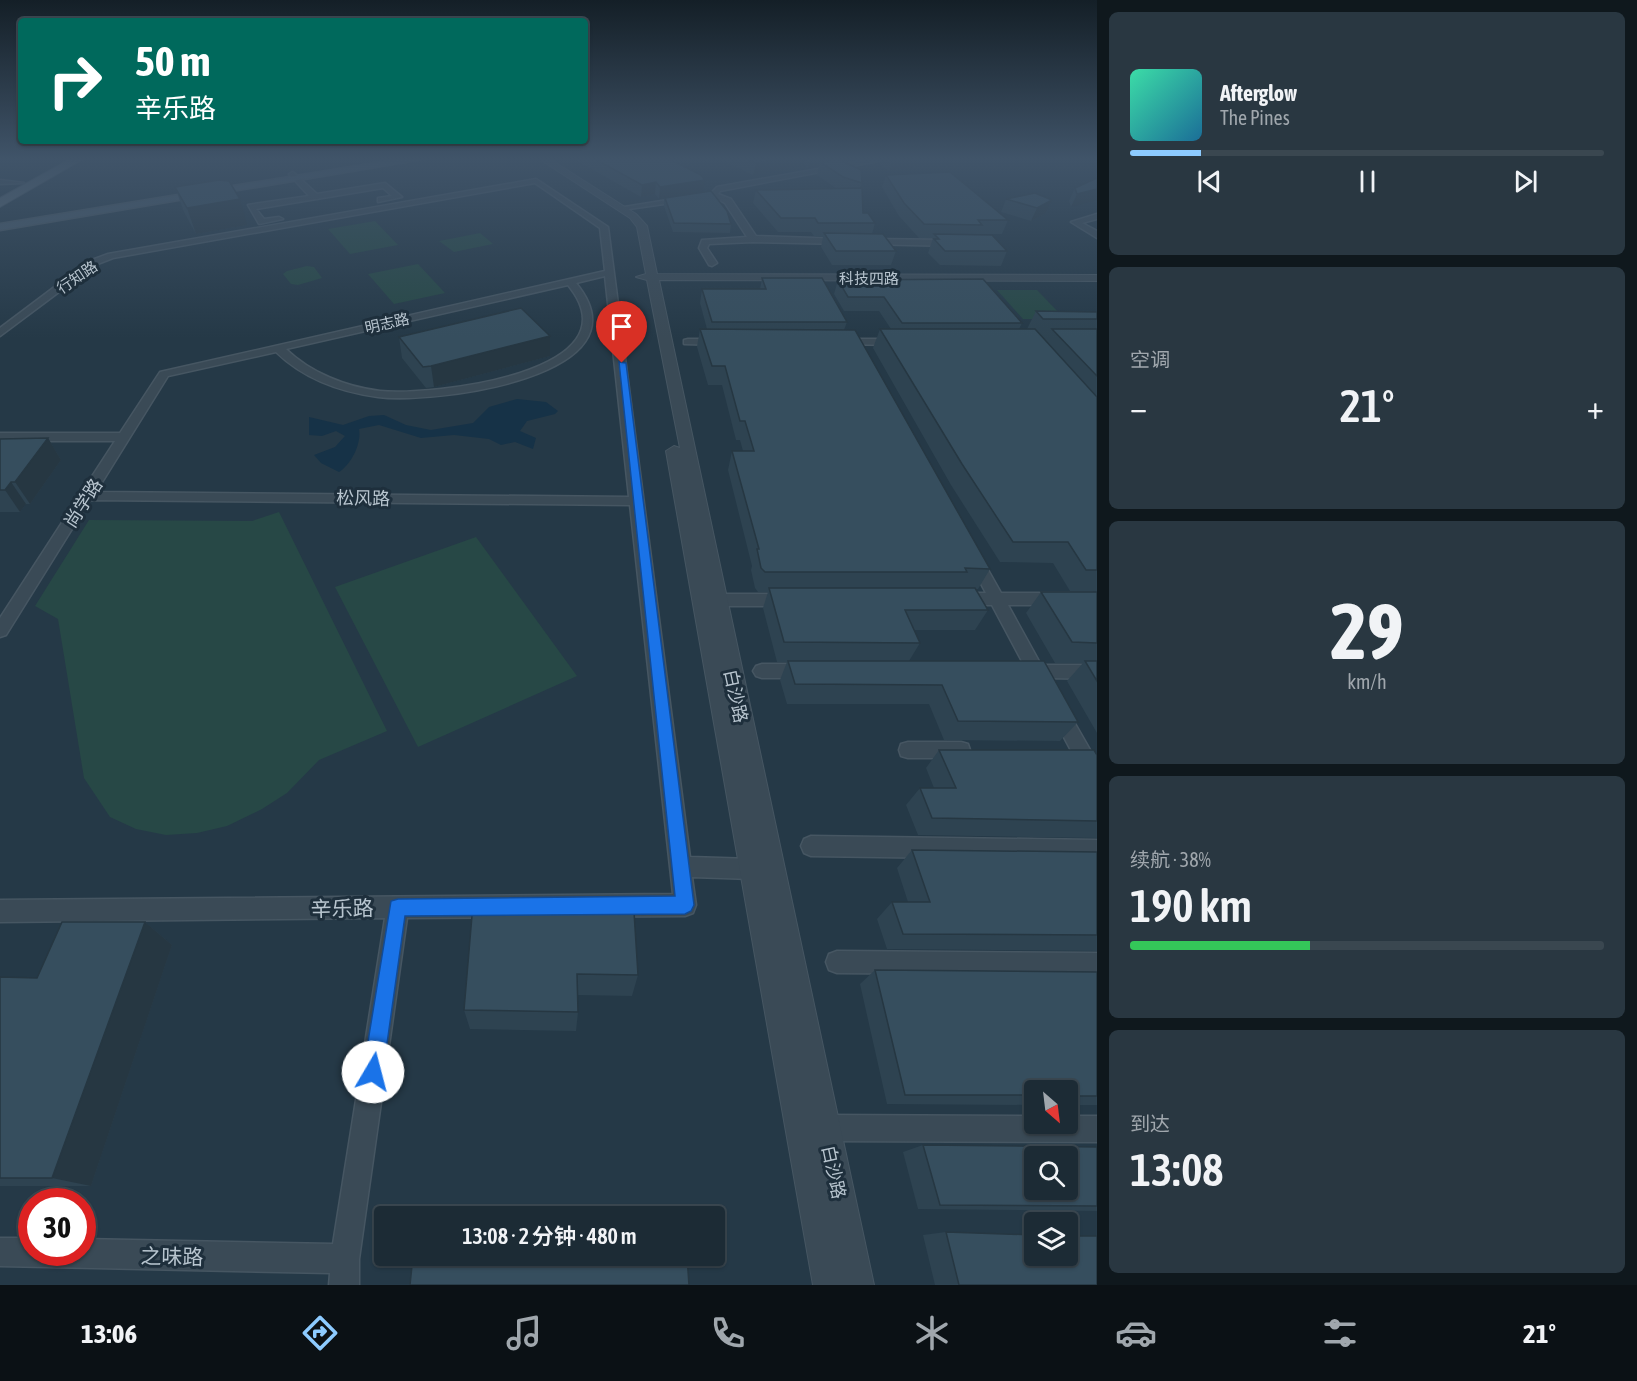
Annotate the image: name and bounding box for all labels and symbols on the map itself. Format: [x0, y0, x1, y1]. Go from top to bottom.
street label: 行知路 [54, 257, 100, 297]
street label: 科技四路 [839, 270, 899, 287]
pin [596, 301, 647, 363]
street label: 明志路 [363, 310, 411, 336]
street label: 尚学路 [59, 475, 107, 531]
street label: 松风路 [336, 487, 390, 509]
street label: 白沙路 [720, 667, 752, 725]
street label: 辛乐路 [310, 895, 374, 921]
position arrow [341, 1040, 405, 1104]
north arrow [1024, 1080, 1078, 1134]
street label: 白沙路 [818, 1143, 850, 1201]
speed limit sign: 30 [18, 1188, 96, 1266]
street label: 之味路 [140, 1243, 204, 1269]

